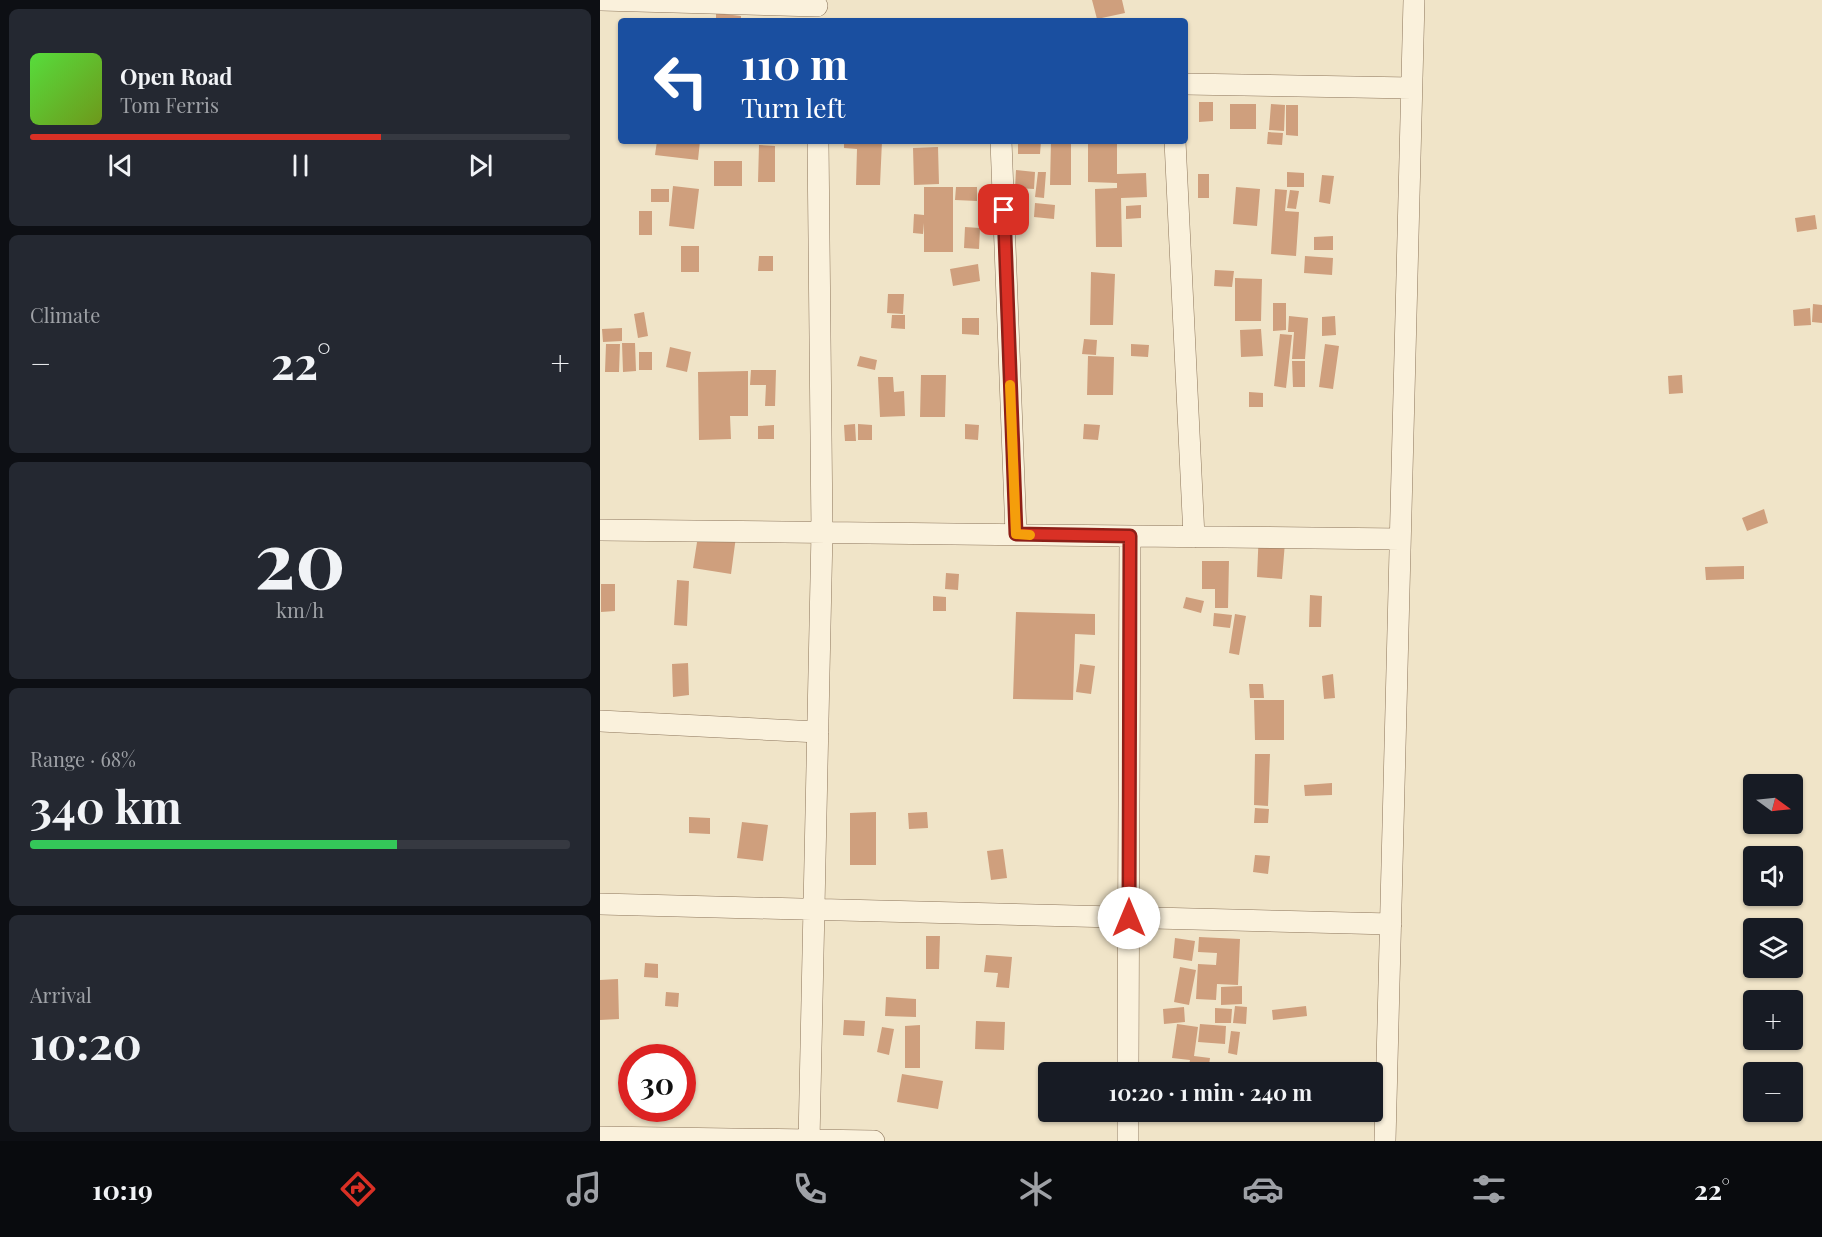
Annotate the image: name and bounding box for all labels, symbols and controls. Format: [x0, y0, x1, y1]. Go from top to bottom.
text: 110 m [741, 35, 848, 91]
icon: left [642, 42, 720, 120]
text: Open Road [120, 61, 232, 91]
text: Turn left [741, 89, 845, 125]
text: Tom Ferris [120, 91, 219, 118]
icon: previous [104, 149, 137, 182]
icon: pause [284, 149, 317, 182]
icon: next [464, 149, 497, 182]
pin [978, 184, 1029, 235]
icon: arrive [987, 193, 1020, 226]
text: Climate [30, 301, 100, 328]
text: 22° [271, 331, 331, 391]
text: − [30, 340, 51, 384]
text: + [551, 340, 570, 384]
text: 20 [254, 505, 346, 609]
text: km/h [276, 596, 324, 623]
text: Range · 68% [30, 745, 136, 772]
north arrow [1743, 774, 1803, 834]
map controls [1743, 774, 1803, 1122]
text: 340 km [30, 775, 182, 835]
button: sound [1743, 846, 1803, 906]
position arrow [1097, 886, 1161, 950]
button: layers [1743, 918, 1803, 978]
text: Arrival [30, 981, 92, 1008]
button: + [1743, 990, 1803, 1050]
text: 10:20 [30, 1011, 142, 1071]
speed limit sign: 30 [618, 1044, 696, 1122]
button: − [1743, 1062, 1803, 1122]
text: 10:20 · 1 min · 240 m [1109, 1077, 1312, 1107]
icon: directions [337, 1168, 379, 1210]
icon: music [563, 1168, 605, 1210]
icon: phone [789, 1168, 831, 1210]
icon: climate [1015, 1168, 1057, 1210]
icon: car [1242, 1168, 1284, 1210]
icon: filters [1468, 1168, 1510, 1210]
text: 10:19 [92, 1171, 153, 1207]
text: 22° [1694, 1171, 1730, 1207]

